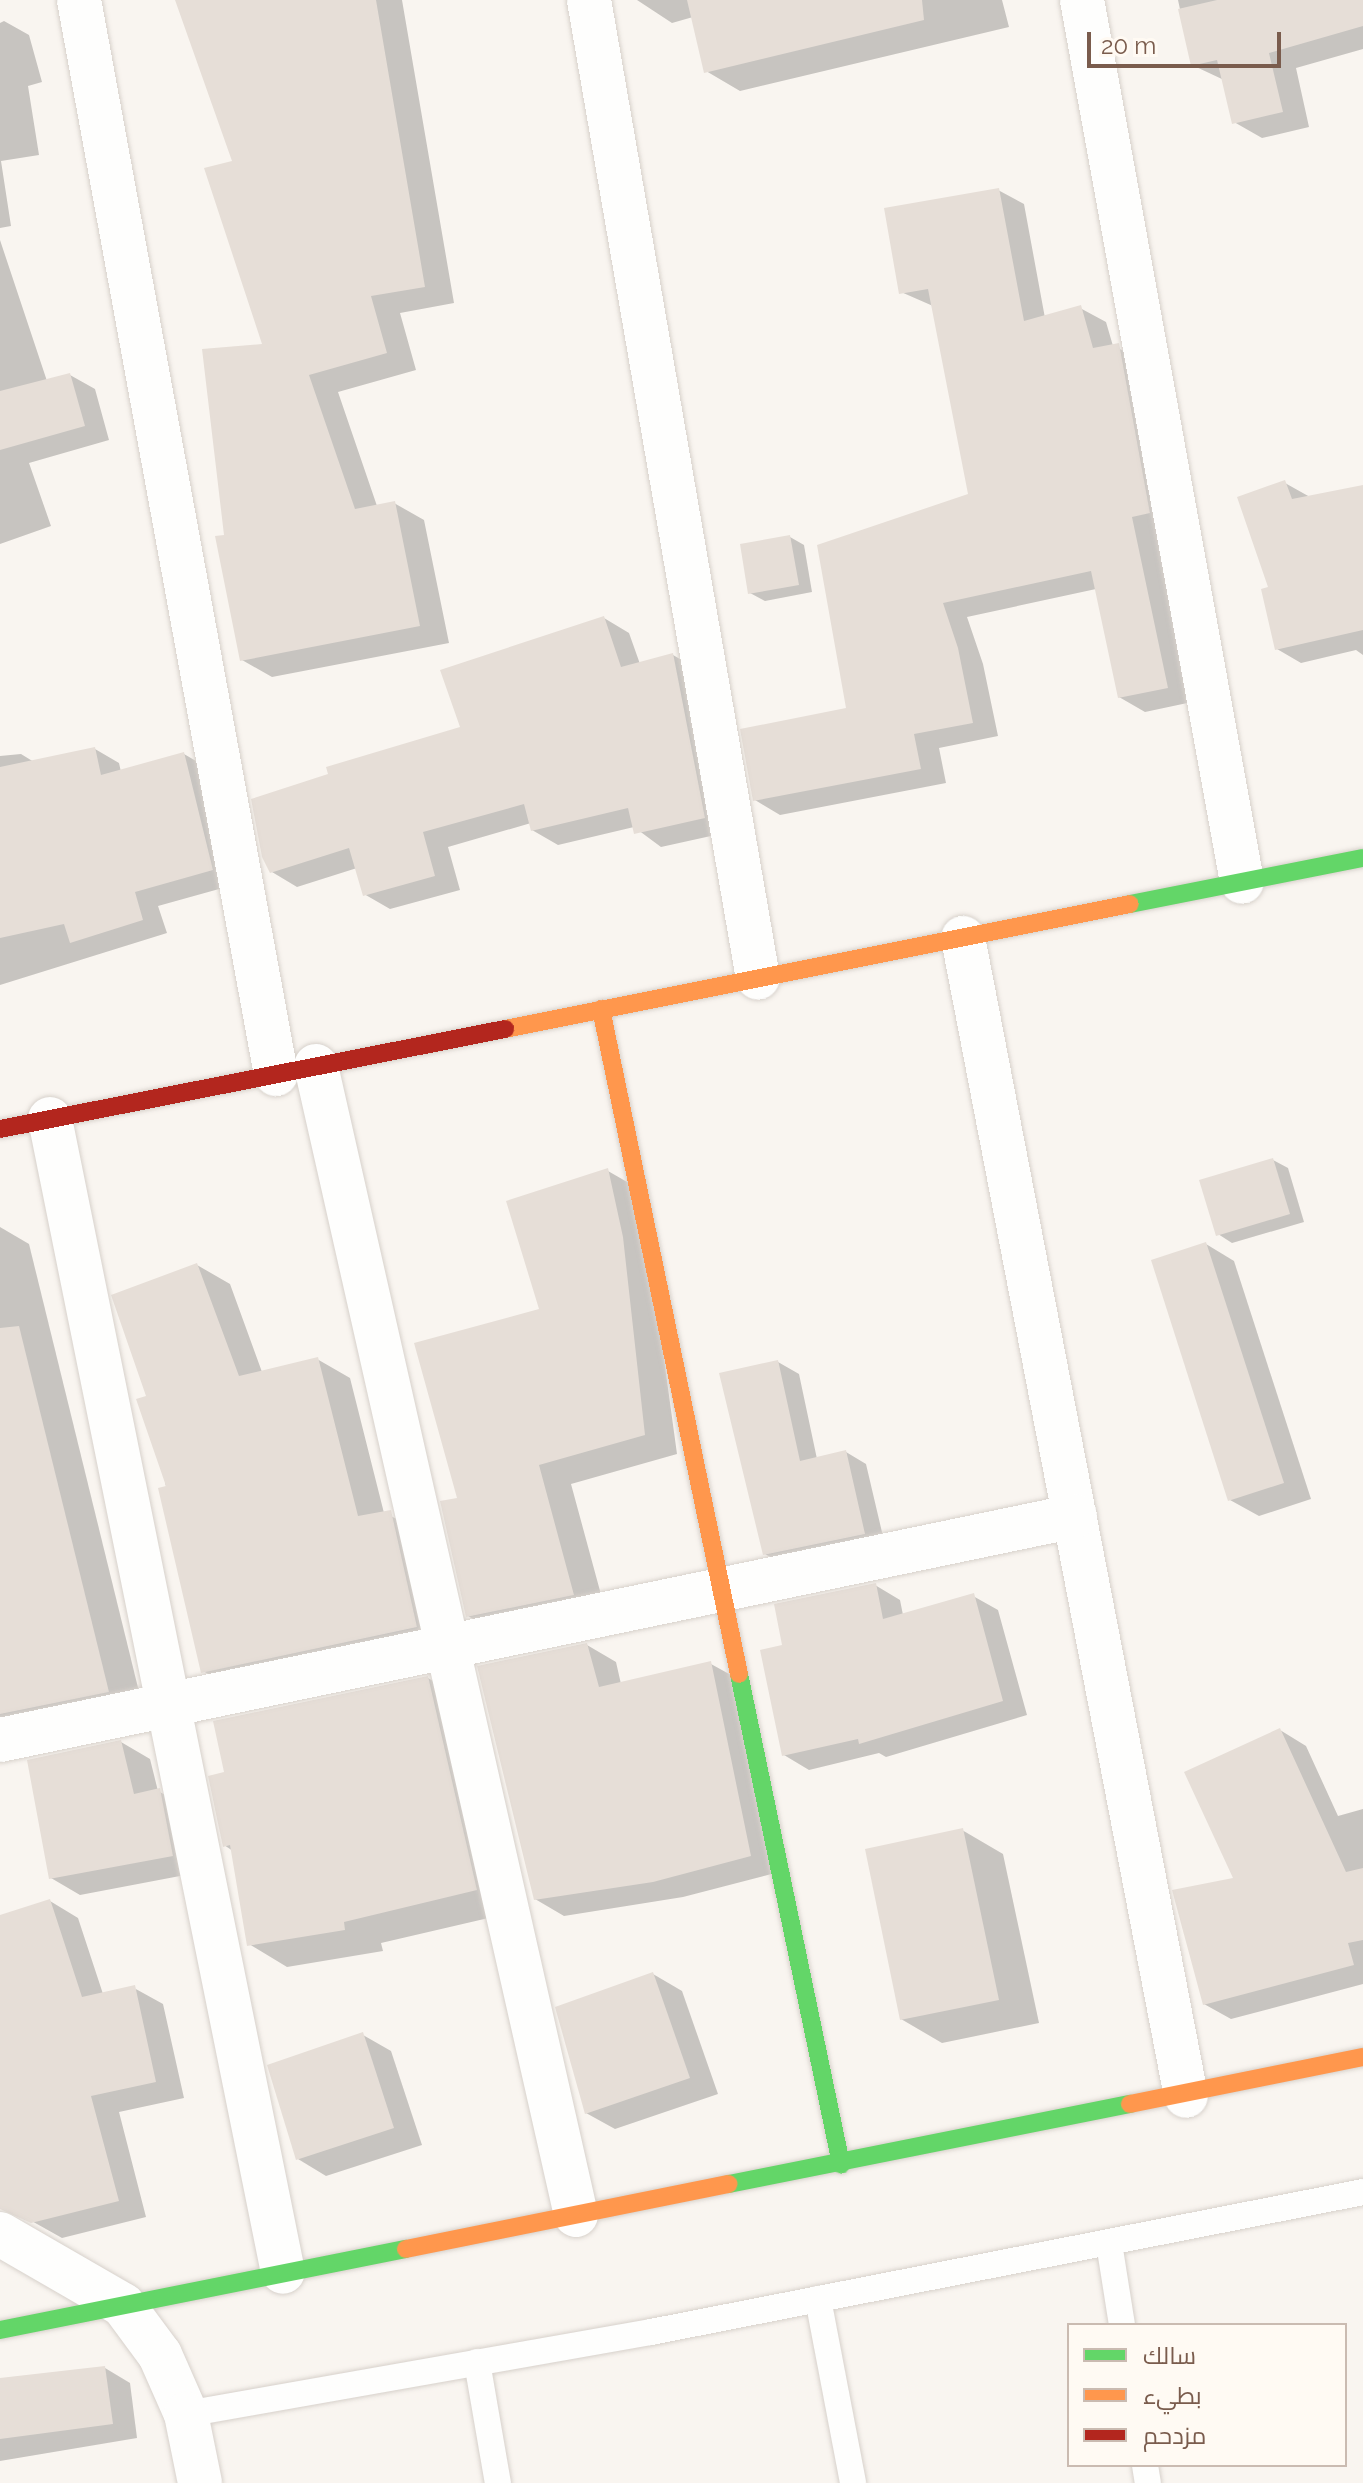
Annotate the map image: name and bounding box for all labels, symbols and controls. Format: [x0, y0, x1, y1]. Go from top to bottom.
scale bar [1091, 16, 1285, 66]
text: 20 m [1101, 31, 1156, 60]
legend [1067, 2323, 1347, 2467]
text: سالك [1143, 2341, 1196, 2370]
text: بطيء [1143, 2381, 1202, 2410]
text: مزدحم [1143, 2421, 1206, 2450]

